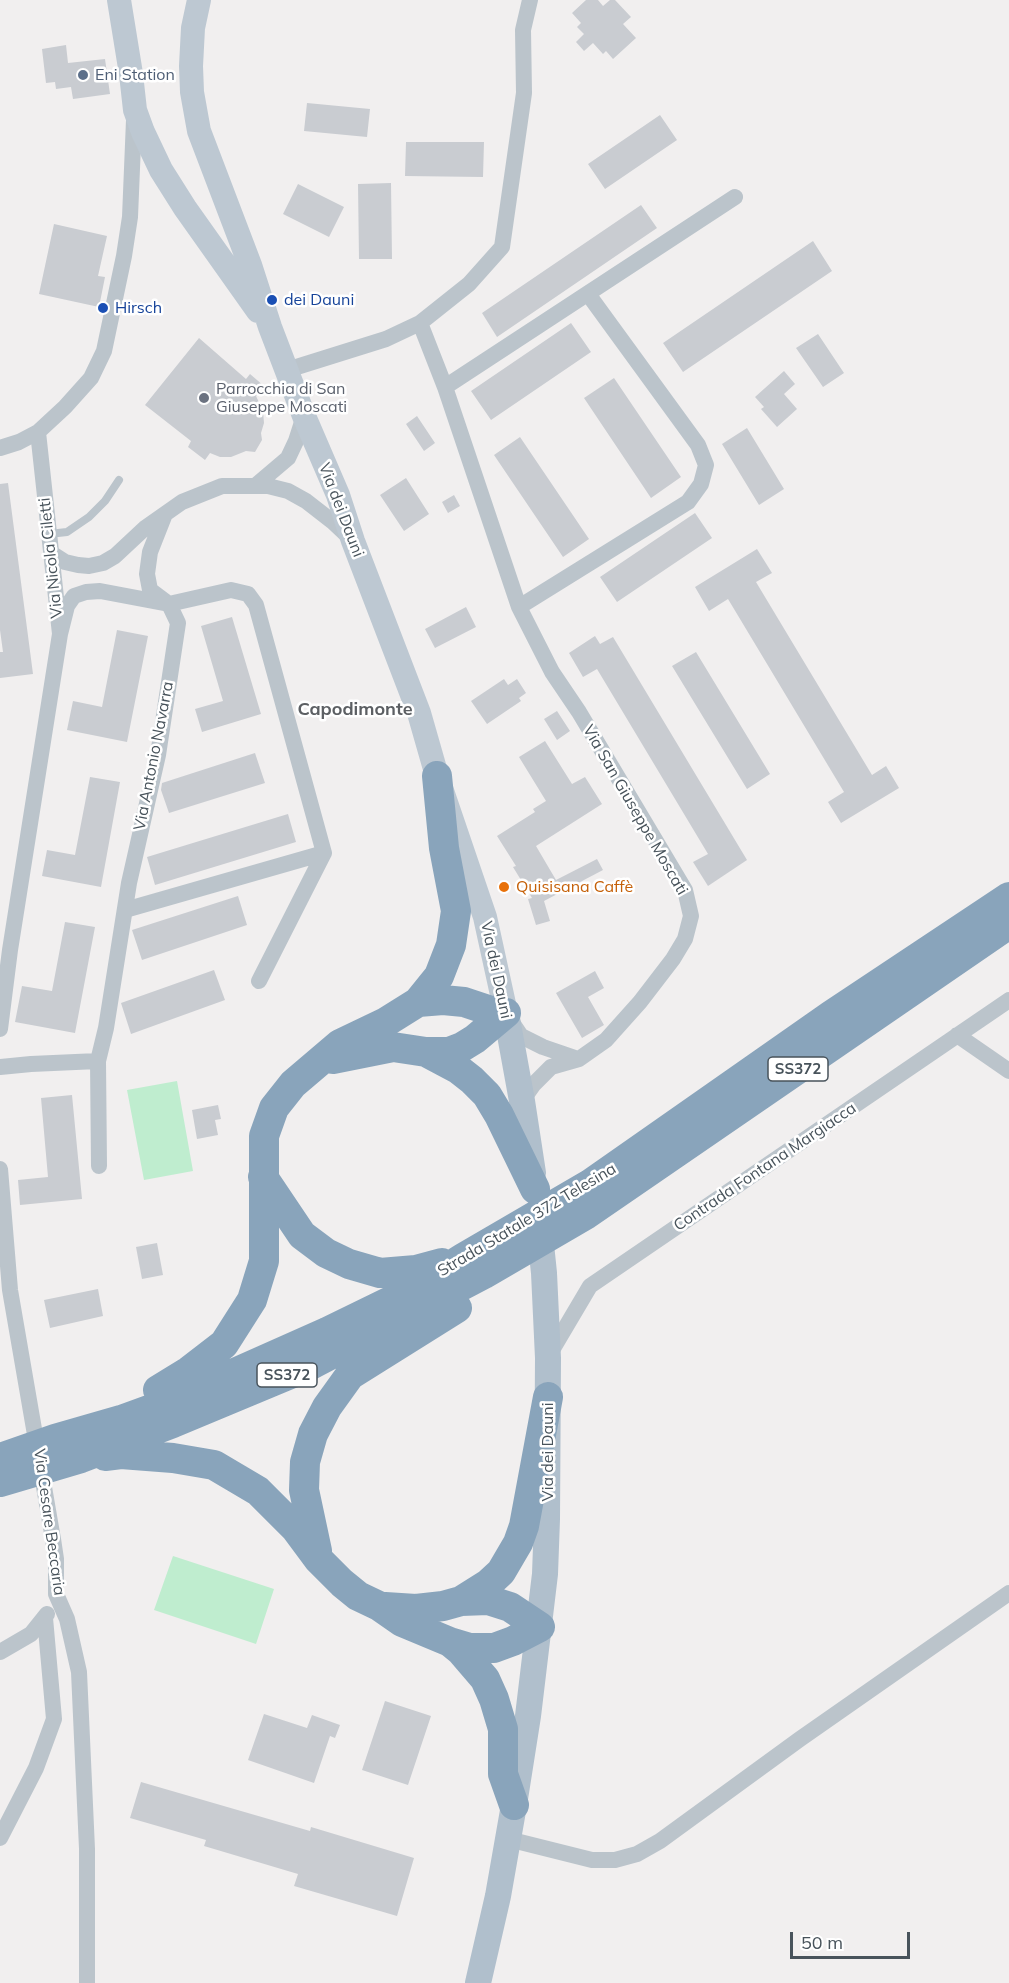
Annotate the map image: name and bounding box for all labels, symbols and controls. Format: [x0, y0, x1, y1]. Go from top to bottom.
place label: Eni Station [95, 65, 175, 85]
marker: Eni Station [76, 68, 90, 82]
place label: dei Dauni [284, 290, 354, 310]
marker: dei Dauni [265, 293, 279, 307]
place label: Hirsch [115, 298, 162, 318]
marker: Hirsch [96, 301, 110, 315]
place label: Parrocchia di San Giuseppe Moscati [216, 379, 347, 417]
marker: Parrocchia di San Giuseppe Moscati [197, 391, 211, 405]
street label: Via dei Dauni [314, 460, 368, 560]
street label: Via Nicola Ciletti [35, 497, 67, 619]
street label: Via Antonio Navarra [130, 680, 178, 832]
district label: Capodimonte [297, 699, 413, 721]
street label: Via San Giuseppe Moscati [578, 722, 692, 898]
place label: Quisisana Caffè [516, 877, 633, 897]
marker: Quisisana Caffè [497, 880, 511, 894]
street label: Via dei Dauni [476, 920, 516, 1020]
road number: SS372 [768, 1057, 828, 1081]
street label: Contrada Fontana Margiacca [670, 1099, 860, 1235]
street label: Strada Statale 372 Telesina [434, 1159, 620, 1281]
road number: SS372 [257, 1363, 317, 1387]
street label: Via dei Dauni [538, 1402, 558, 1502]
street label: Via Cesare Beccaria [29, 1447, 69, 1597]
scale bar [793, 1920, 913, 1958]
text: 50 m [801, 1931, 843, 1954]

